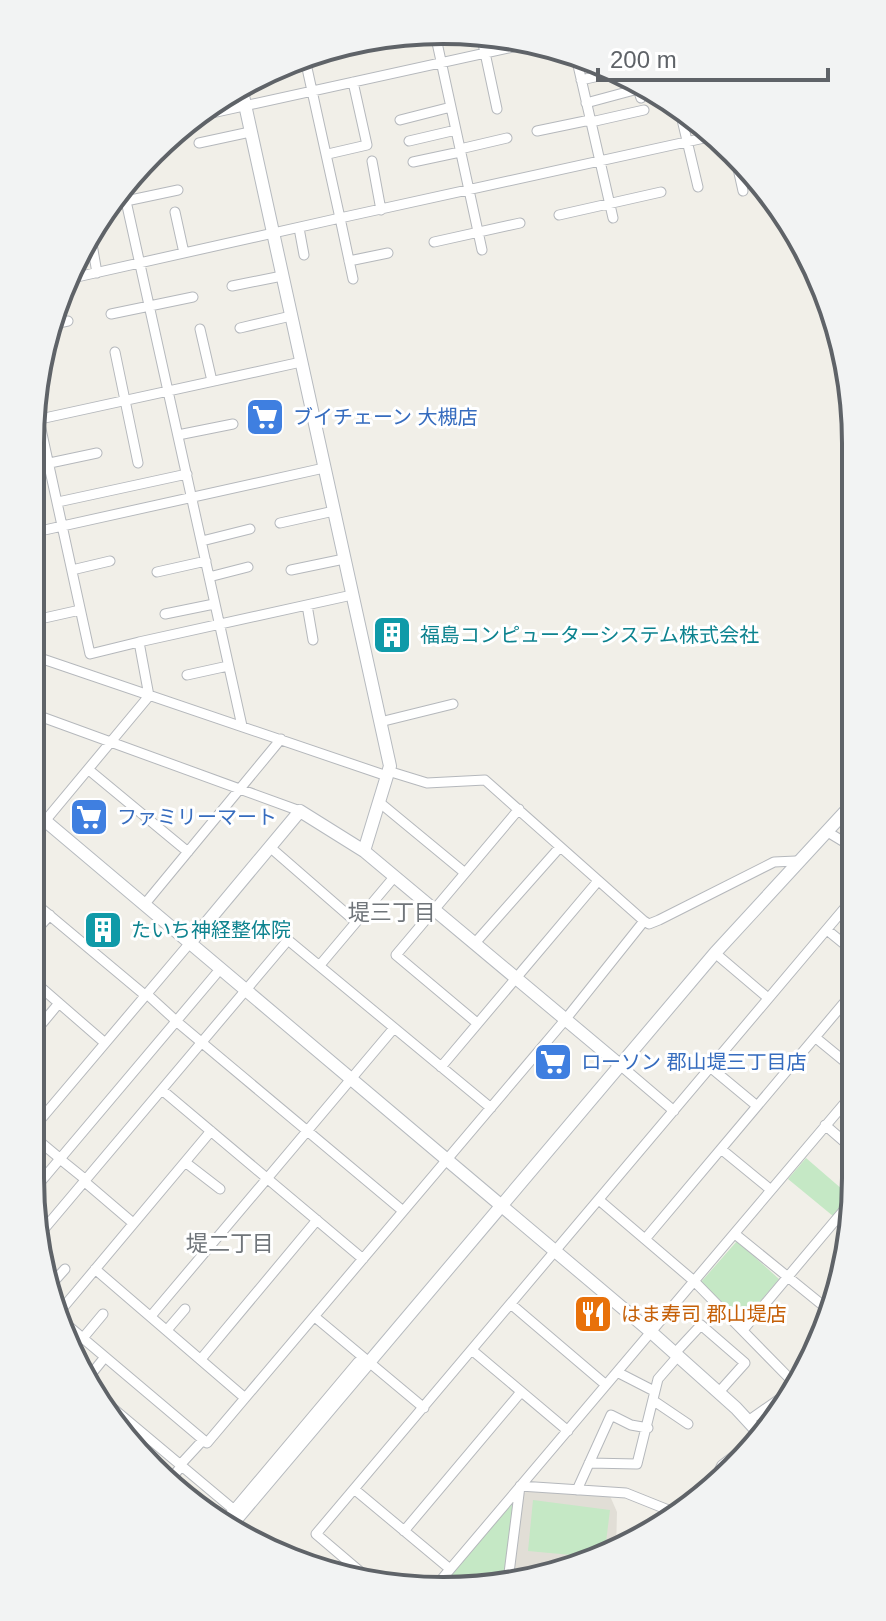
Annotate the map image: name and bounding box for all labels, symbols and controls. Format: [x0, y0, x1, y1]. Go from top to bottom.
scale bar [598, 32, 828, 82]
text: 200 m [610, 46, 677, 73]
supermarket icon: ブイチェーン 大槻店 [244, 396, 286, 438]
place label: ブイチェーン 大槻店 [293, 406, 478, 428]
building icon: 福島コンピューターシステム株式会社 [371, 614, 413, 656]
place label: 福島コンピューターシステム株式会社 [420, 624, 759, 646]
supermarket icon: ファミリーマート [68, 796, 110, 838]
place label: ファミリーマート [117, 806, 277, 828]
district label: 堤三丁目 [348, 900, 436, 925]
building icon: たいち神経整体院 [82, 909, 124, 951]
place label: たいち神経整体院 [131, 919, 291, 941]
supermarket icon: ローソン 郡山堤三丁目店 [532, 1041, 574, 1083]
place label: ローソン 郡山堤三丁目店 [581, 1051, 807, 1073]
district label: 堤二丁目 [186, 1231, 274, 1256]
restaurant icon: はま寿司 郡山堤店 [572, 1293, 614, 1335]
place label: はま寿司 郡山堤店 [621, 1303, 787, 1325]

